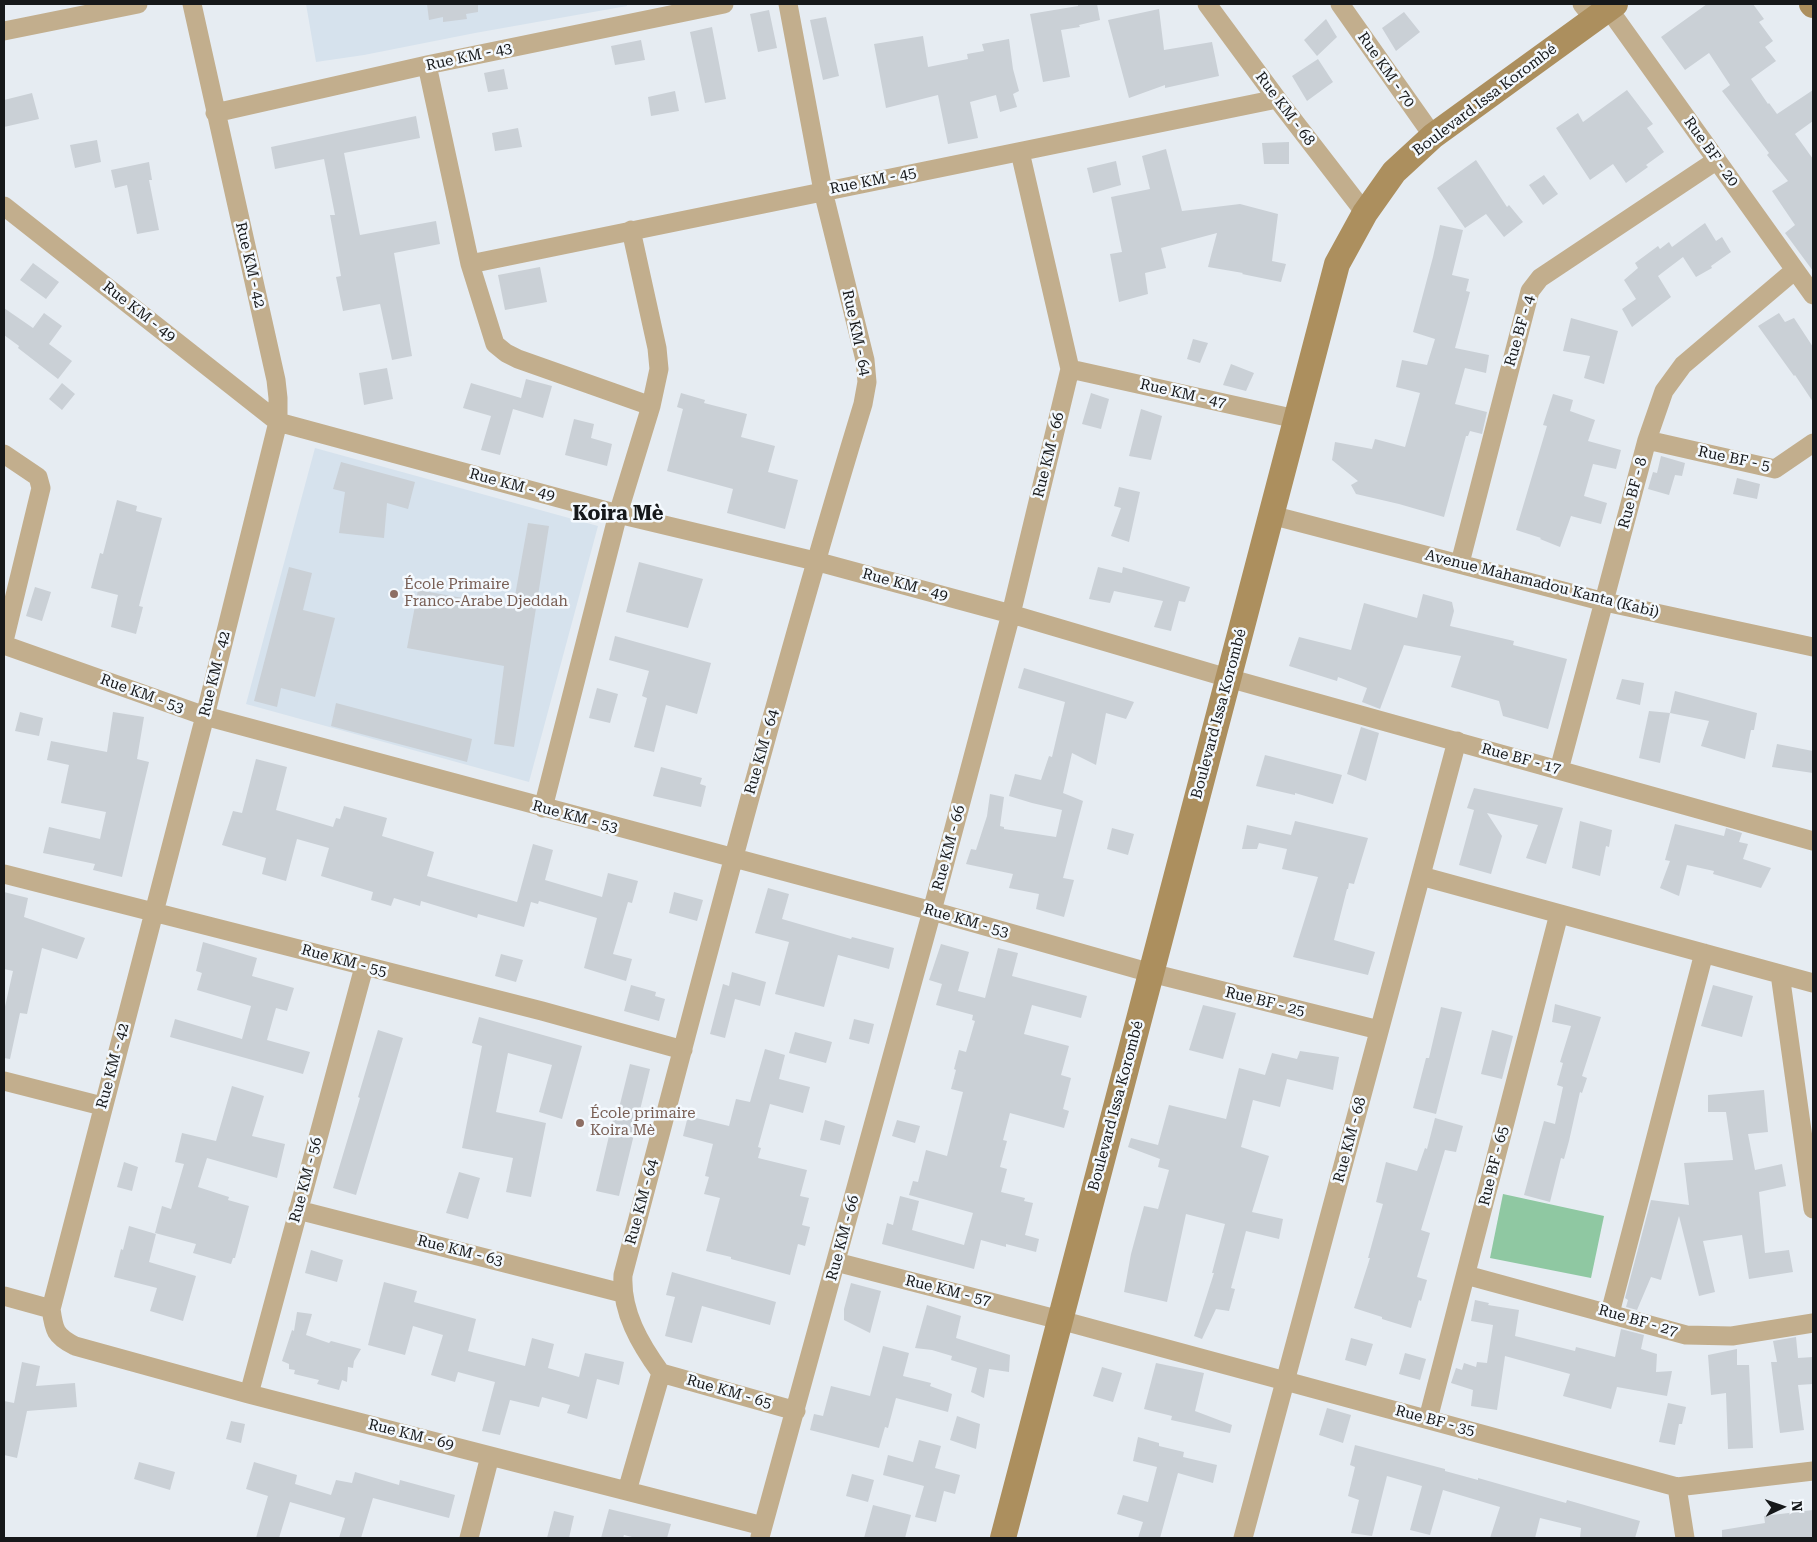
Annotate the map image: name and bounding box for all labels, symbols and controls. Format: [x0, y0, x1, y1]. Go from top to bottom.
street label: Rue KM - 70 [1353, 29, 1419, 111]
street label: Rue KM - 43 [424, 39, 514, 75]
street label: Boulevard Issa Korombé [1410, 40, 1560, 160]
street label: Rue KM - 68 [1251, 69, 1319, 149]
street label: Rue BF - 20 [1680, 114, 1742, 190]
street label: Rue KM - 45 [828, 164, 918, 198]
street label: Rue KM - 42 [231, 220, 269, 310]
street label: Rue KM - 49 [99, 278, 179, 346]
street label: Rue KM - 64 [838, 288, 874, 378]
street label: Rue BF - 4 [1501, 293, 1539, 369]
street label: Rue KM - 47 [1138, 375, 1228, 413]
street label: Rue KM - 66 [1030, 410, 1068, 500]
street label: Rue BF - 5 [1696, 443, 1772, 475]
street label: Rue BF - 8 [1615, 455, 1651, 531]
street label: Rue KM - 49 [467, 465, 557, 505]
district label: Koira Mè [572, 502, 664, 526]
street label: Avenue Mahamadou Kanta (Kabi) [1423, 546, 1661, 622]
street label: Rue KM - 49 [860, 565, 950, 605]
place label: École Primaire Franco-Arabe Djeddah [404, 576, 568, 611]
marker: École Primaire Franco-Arabe Djeddah [388, 588, 400, 600]
street label: Boulevard Issa Korombé [1188, 627, 1250, 801]
street label: Rue KM - 42 [196, 629, 234, 719]
street label: Rue KM - 53 [98, 671, 186, 717]
street label: Rue KM - 64 [741, 707, 783, 797]
street label: Rue BF - 17 [1479, 740, 1563, 778]
street label: Rue KM - 53 [530, 797, 620, 837]
street label: Rue KM - 66 [929, 803, 969, 893]
street label: Rue KM - 53 [921, 900, 1011, 942]
street label: Rue KM - 55 [299, 941, 389, 981]
street label: Rue BF - 25 [1223, 983, 1307, 1021]
street label: Boulevard Issa Korombé [1085, 1019, 1147, 1193]
street label: Rue KM - 42 [93, 1021, 133, 1111]
street label: Rue KM - 68 [1330, 1095, 1370, 1185]
place label: École primaire Koira Mè [590, 1105, 696, 1140]
marker: École primaire Koira Mè [574, 1117, 586, 1129]
street label: Rue BF - 65 [1475, 1124, 1513, 1208]
street label: Rue KM - 56 [286, 1135, 326, 1225]
street label: Rue KM - 64 [622, 1157, 662, 1247]
street label: Rue KM - 66 [823, 1193, 863, 1283]
street label: Rue KM - 63 [415, 1232, 505, 1270]
street label: Rue KM - 57 [903, 1272, 993, 1310]
street label: Rue BF - 27 [1596, 1301, 1680, 1341]
street label: Rue KM - 65 [684, 1371, 774, 1413]
street label: Rue BF - 35 [1393, 1402, 1477, 1440]
street label: Rue KM - 69 [366, 1416, 456, 1454]
north arrow [1757, 1482, 1807, 1532]
text: N [1789, 1500, 1805, 1512]

